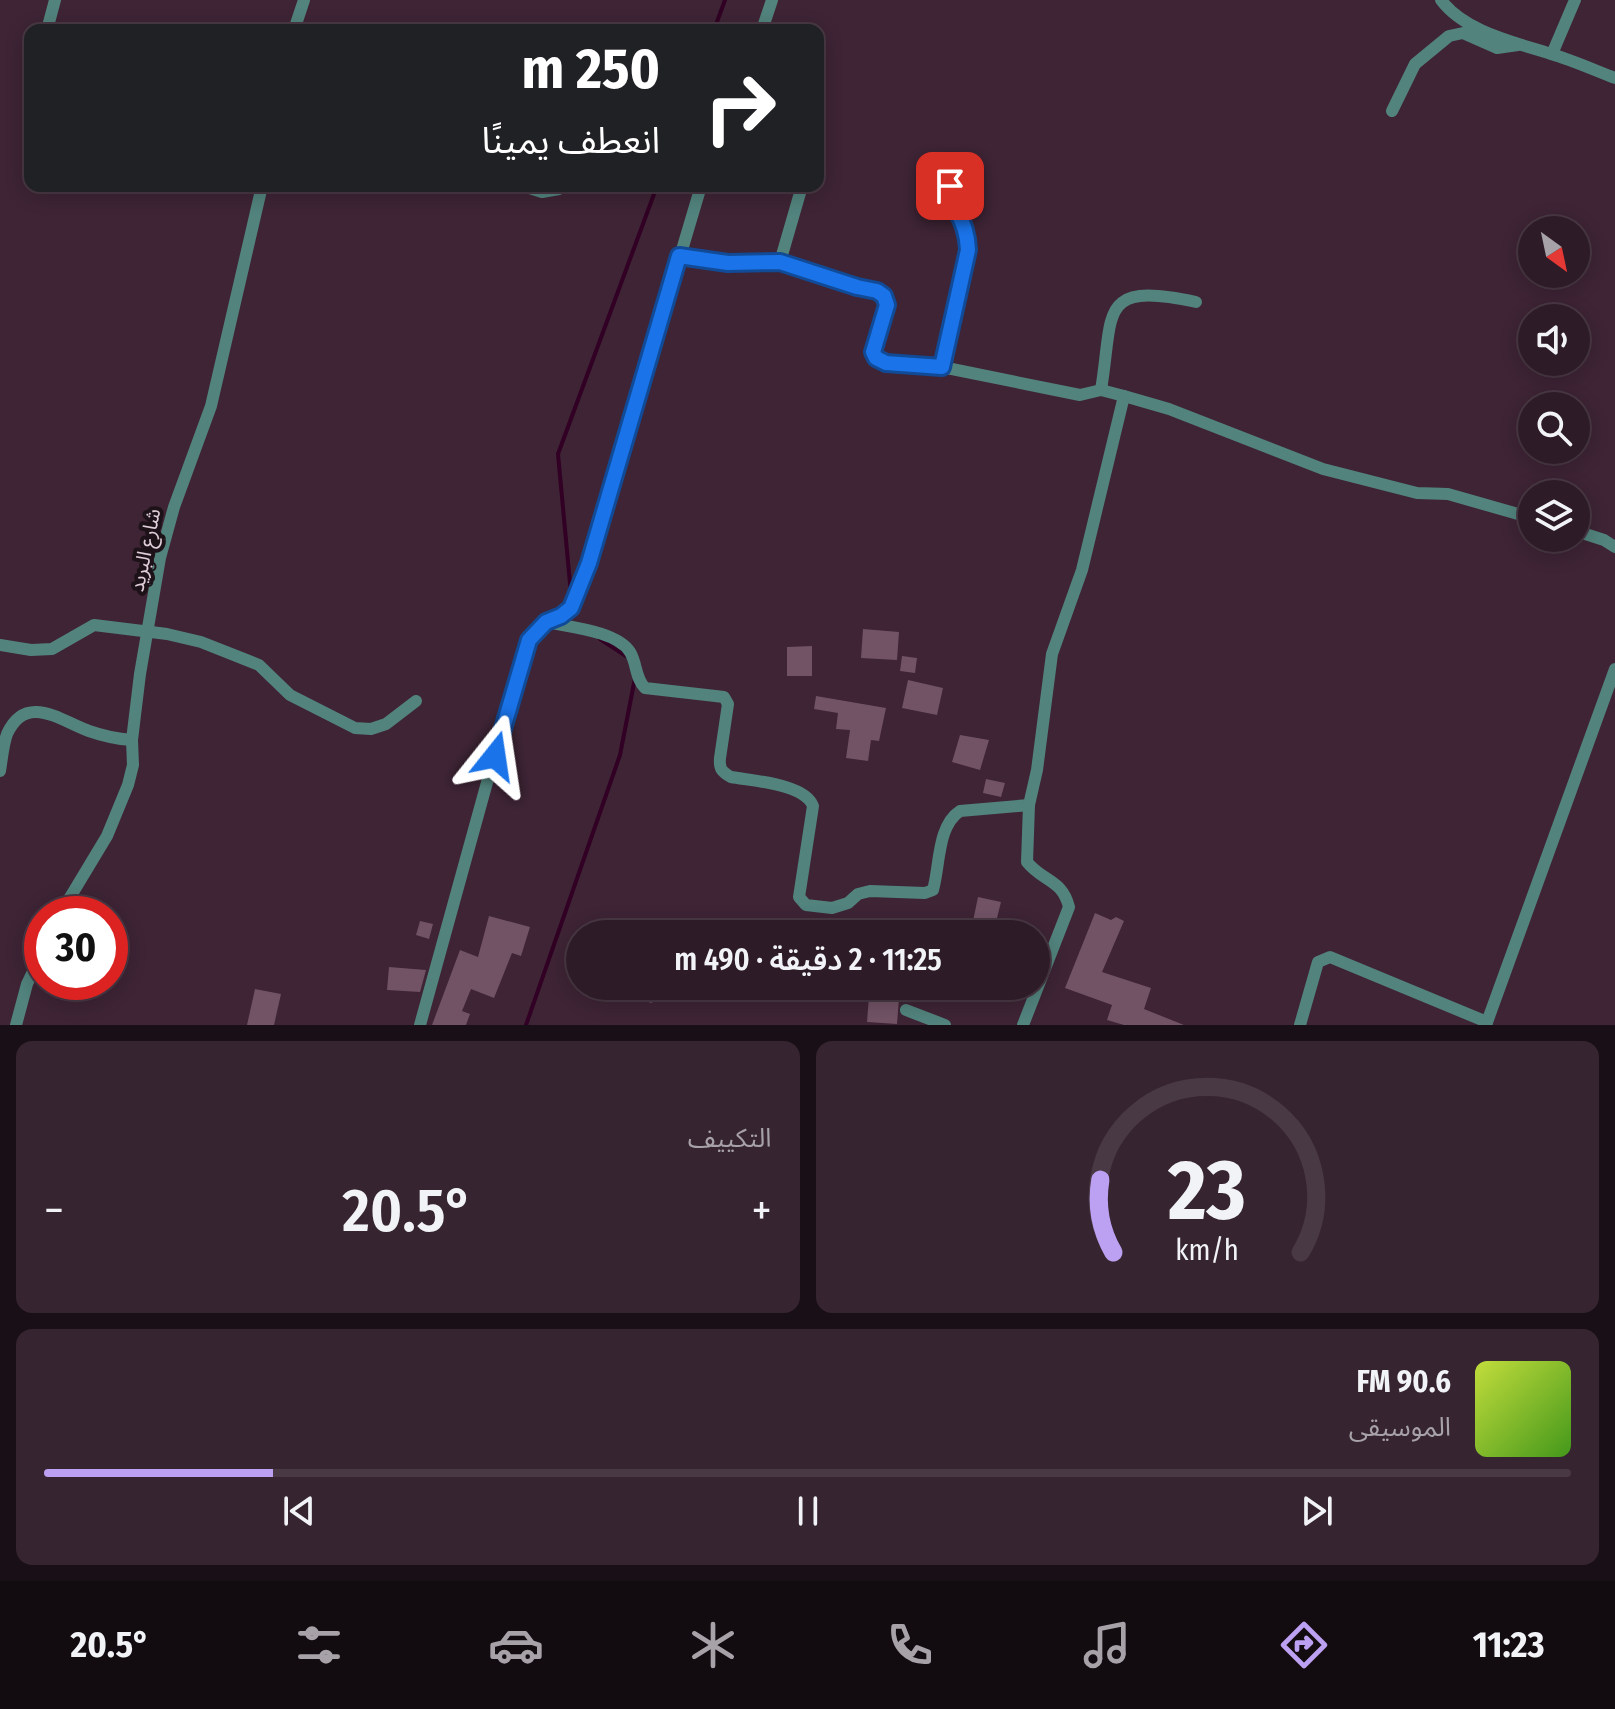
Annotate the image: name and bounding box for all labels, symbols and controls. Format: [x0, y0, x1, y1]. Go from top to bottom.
text: 250 m [522, 36, 660, 103]
icon: right [688, 56, 792, 160]
text: انعطف يمينًا [482, 119, 660, 163]
pin [916, 152, 984, 220]
icon: arrive [928, 164, 972, 208]
north arrow [1518, 216, 1590, 288]
map controls [1518, 216, 1590, 552]
button: sound [1518, 304, 1590, 376]
button: search [1518, 392, 1590, 464]
button: layers [1518, 480, 1590, 552]
street label: شارع البريد [124, 506, 168, 594]
position arrow [453, 714, 537, 798]
speed limit sign: 30 [24, 896, 128, 1000]
text: 11:25 · 2 دقيقة · 490 m [674, 942, 942, 978]
text: التكييف [688, 1123, 772, 1154]
text: 23 [1167, 1141, 1246, 1241]
text: 20.5° [342, 1175, 473, 1247]
text: − [44, 1184, 64, 1237]
text: + [751, 1184, 771, 1237]
text: km/h [1175, 1233, 1239, 1268]
text: 90.6 FM [1357, 1364, 1451, 1400]
text: الموسيقى [1349, 1412, 1451, 1443]
icon: previous [277, 1489, 321, 1533]
icon: pause [786, 1489, 830, 1533]
icon: next [1295, 1489, 1339, 1533]
icon: filters [291, 1617, 347, 1673]
icon: car [488, 1617, 544, 1673]
icon: climate [685, 1617, 741, 1673]
icon: phone [882, 1617, 938, 1673]
icon: music [1079, 1617, 1135, 1673]
icon: directions [1276, 1617, 1332, 1673]
text: 20.5° [71, 1623, 150, 1667]
text: 11:23 [1473, 1623, 1545, 1667]

